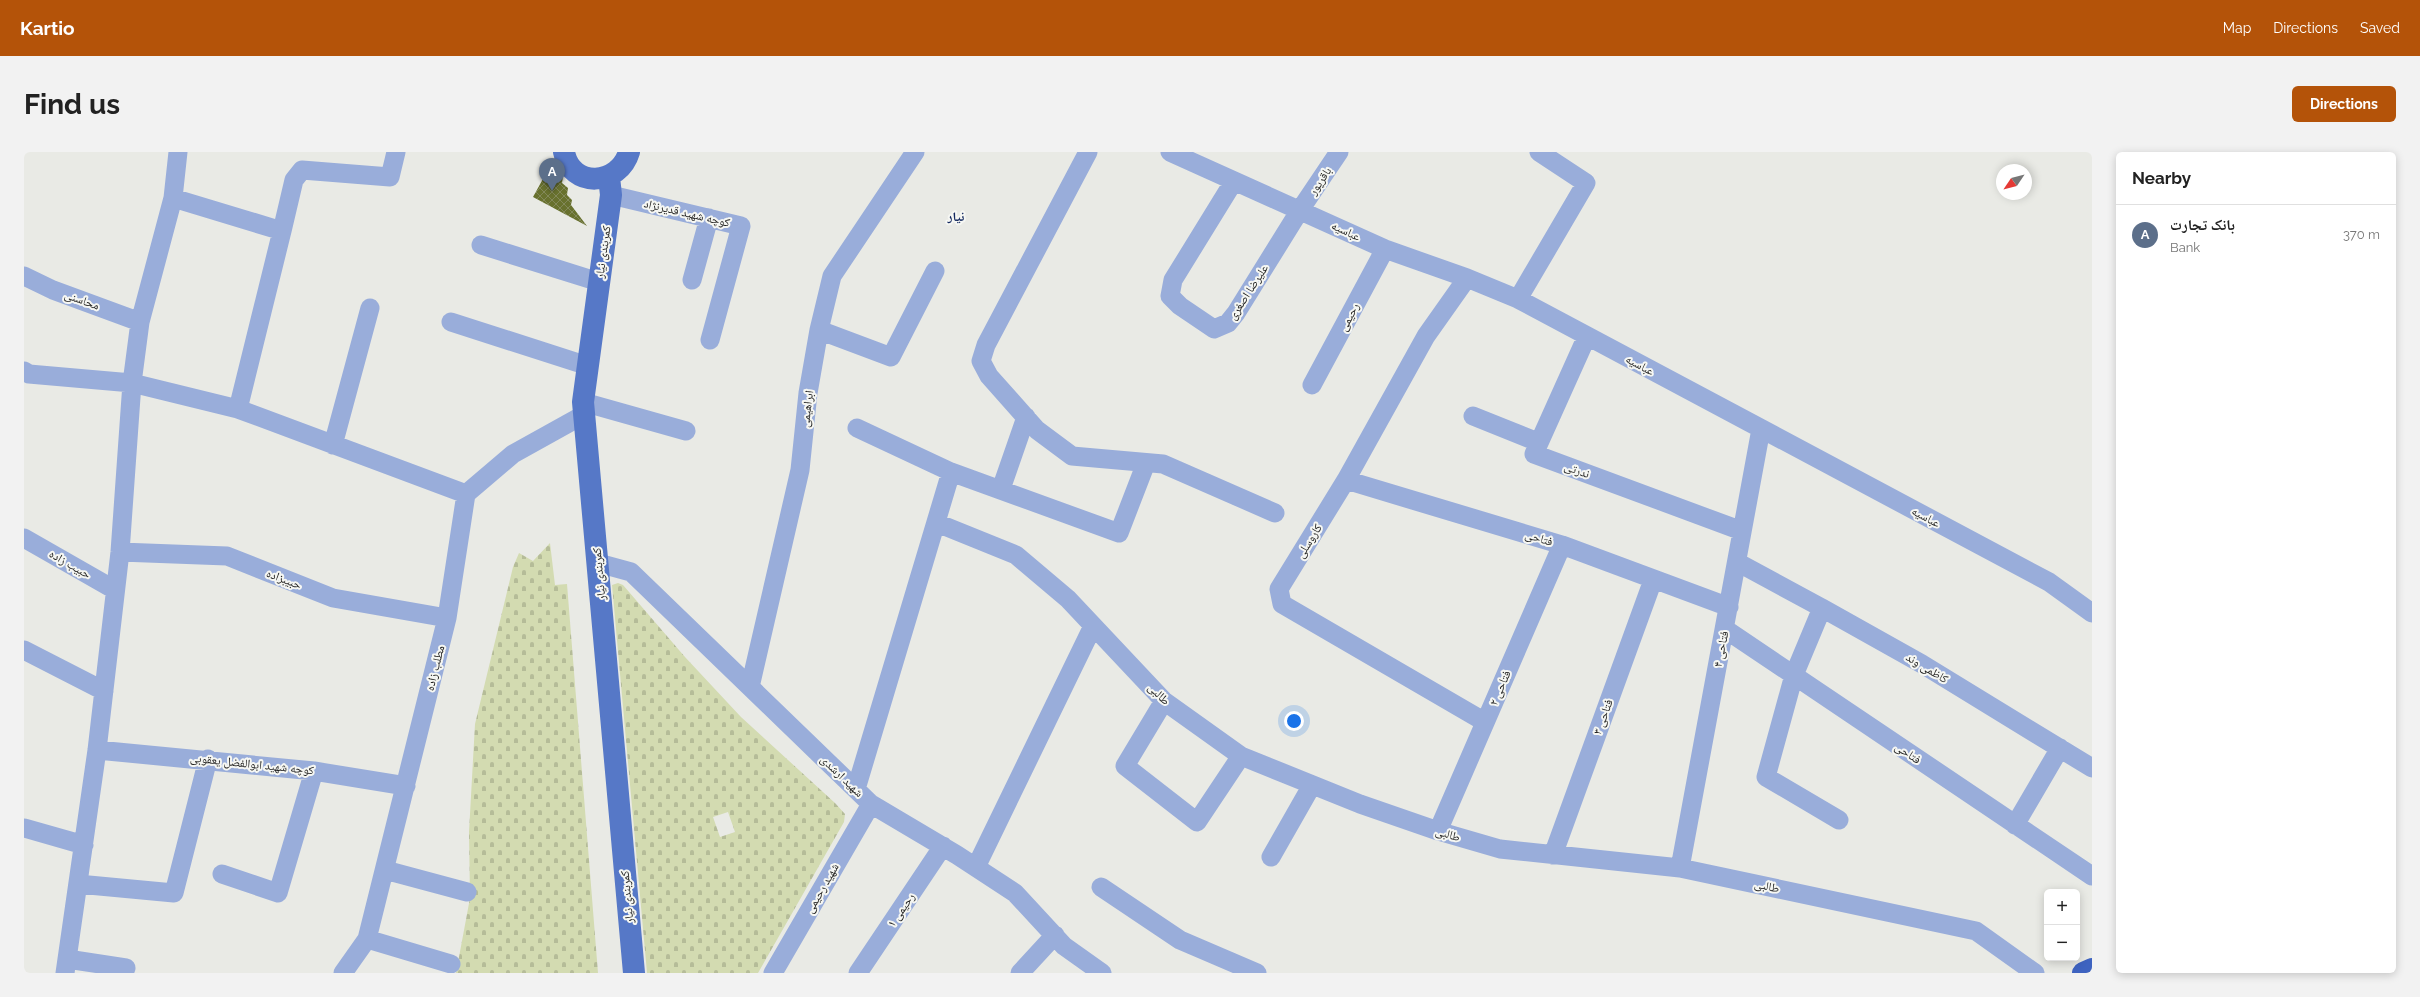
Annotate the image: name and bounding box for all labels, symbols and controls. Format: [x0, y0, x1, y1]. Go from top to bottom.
text: Kartio [20, 17, 75, 39]
text: Map [2223, 20, 2251, 36]
text: Directions [2273, 20, 2338, 36]
text: Saved [2360, 20, 2400, 36]
button: Directions [2292, 86, 2396, 122]
text: Find us [24, 88, 120, 121]
pin: A [539, 158, 565, 191]
street label: باقرپور [1305, 164, 1335, 199]
north arrow [1996, 164, 2032, 200]
text: Nearby [2132, 168, 2191, 188]
street label: کوچه شهید قدیرنژاد [643, 196, 731, 230]
district label: نیار [947, 209, 965, 224]
text: بانک تجارت [2170, 216, 2235, 234]
street label: عباسیه [1329, 218, 1363, 244]
street label: کمربندی نیار [592, 225, 614, 280]
text: A [2141, 227, 2149, 242]
text: 370 m [2343, 227, 2380, 242]
text: Bank [2170, 240, 2200, 255]
street label: علیرضا اصغری [1225, 262, 1271, 322]
street label: محاسنی [63, 287, 101, 313]
street label: رحیمی [1336, 300, 1363, 334]
street label: عباسیه [1623, 352, 1657, 379]
street label: ابراهیمی [798, 389, 817, 429]
street label: ندرتی [1562, 459, 1592, 481]
street label: عباسیه [1909, 504, 1943, 531]
street label: کاروسلی [1293, 521, 1325, 561]
street label: فتاحی [1523, 527, 1555, 549]
street label: حبیب زاده [47, 547, 94, 582]
street label: کمربندی نیار [590, 547, 609, 602]
street label: حبیبزاده [264, 566, 304, 593]
street label: فتاحی ۴ [1711, 630, 1731, 668]
street label: مطلب زاده [423, 644, 448, 692]
street label: کاظمی وند [1903, 650, 1951, 686]
street label: فتاحی ۲ [1486, 668, 1514, 708]
street label: طالبی [1145, 680, 1173, 708]
street label: فتاحی ۳ [1590, 697, 1616, 737]
your location [1284, 711, 1304, 731]
street label: فتاحی [1892, 739, 1924, 767]
street label: کوچه شهید ابوالفضل یعقوبی [189, 751, 315, 778]
street label: شهید ارشدی [818, 752, 866, 800]
street label: طالبی [1434, 824, 1462, 845]
street label: شهید رحیمی [802, 860, 842, 916]
street label: کمربندی نیار [618, 870, 637, 925]
street label: طالبی [1753, 877, 1781, 896]
map controls [2044, 889, 2080, 961]
button: + [2044, 889, 2080, 925]
street label: رحیمی ۱ [885, 890, 918, 930]
button: − [2044, 925, 2080, 961]

